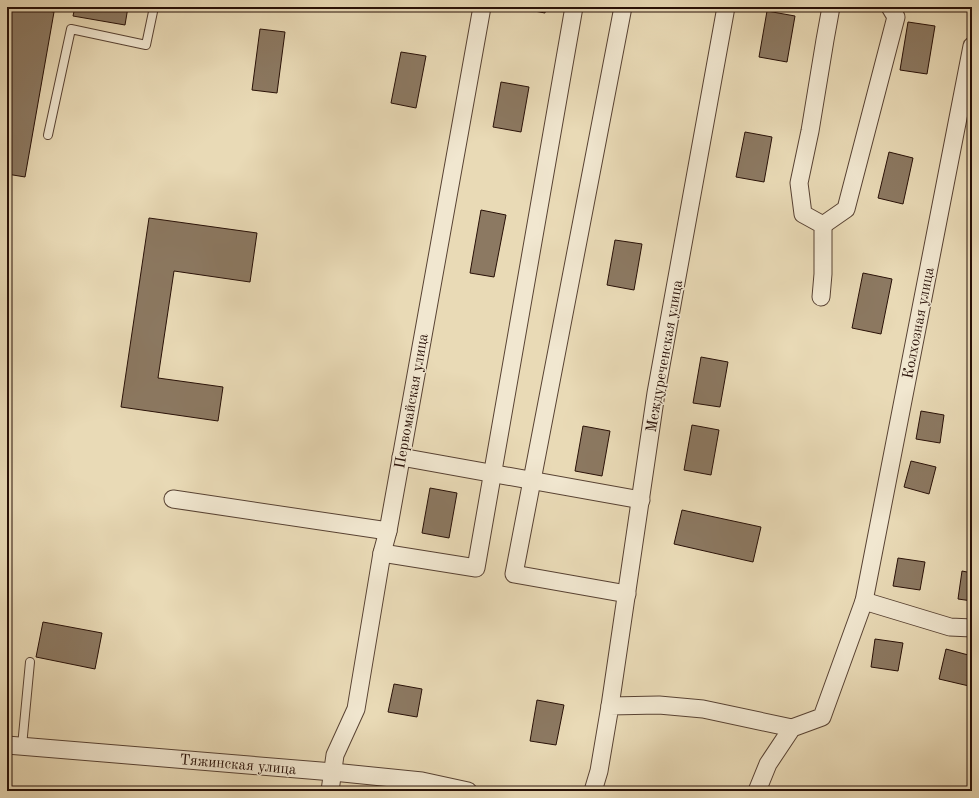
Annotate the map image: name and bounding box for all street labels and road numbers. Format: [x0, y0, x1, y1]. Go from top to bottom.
street label: Колхозная улица [901, 266, 938, 380]
street label: Междуреченская улица [645, 278, 686, 434]
street label: Первомайская улица [393, 332, 432, 470]
street label: Тяжинская улица [179, 753, 297, 778]

